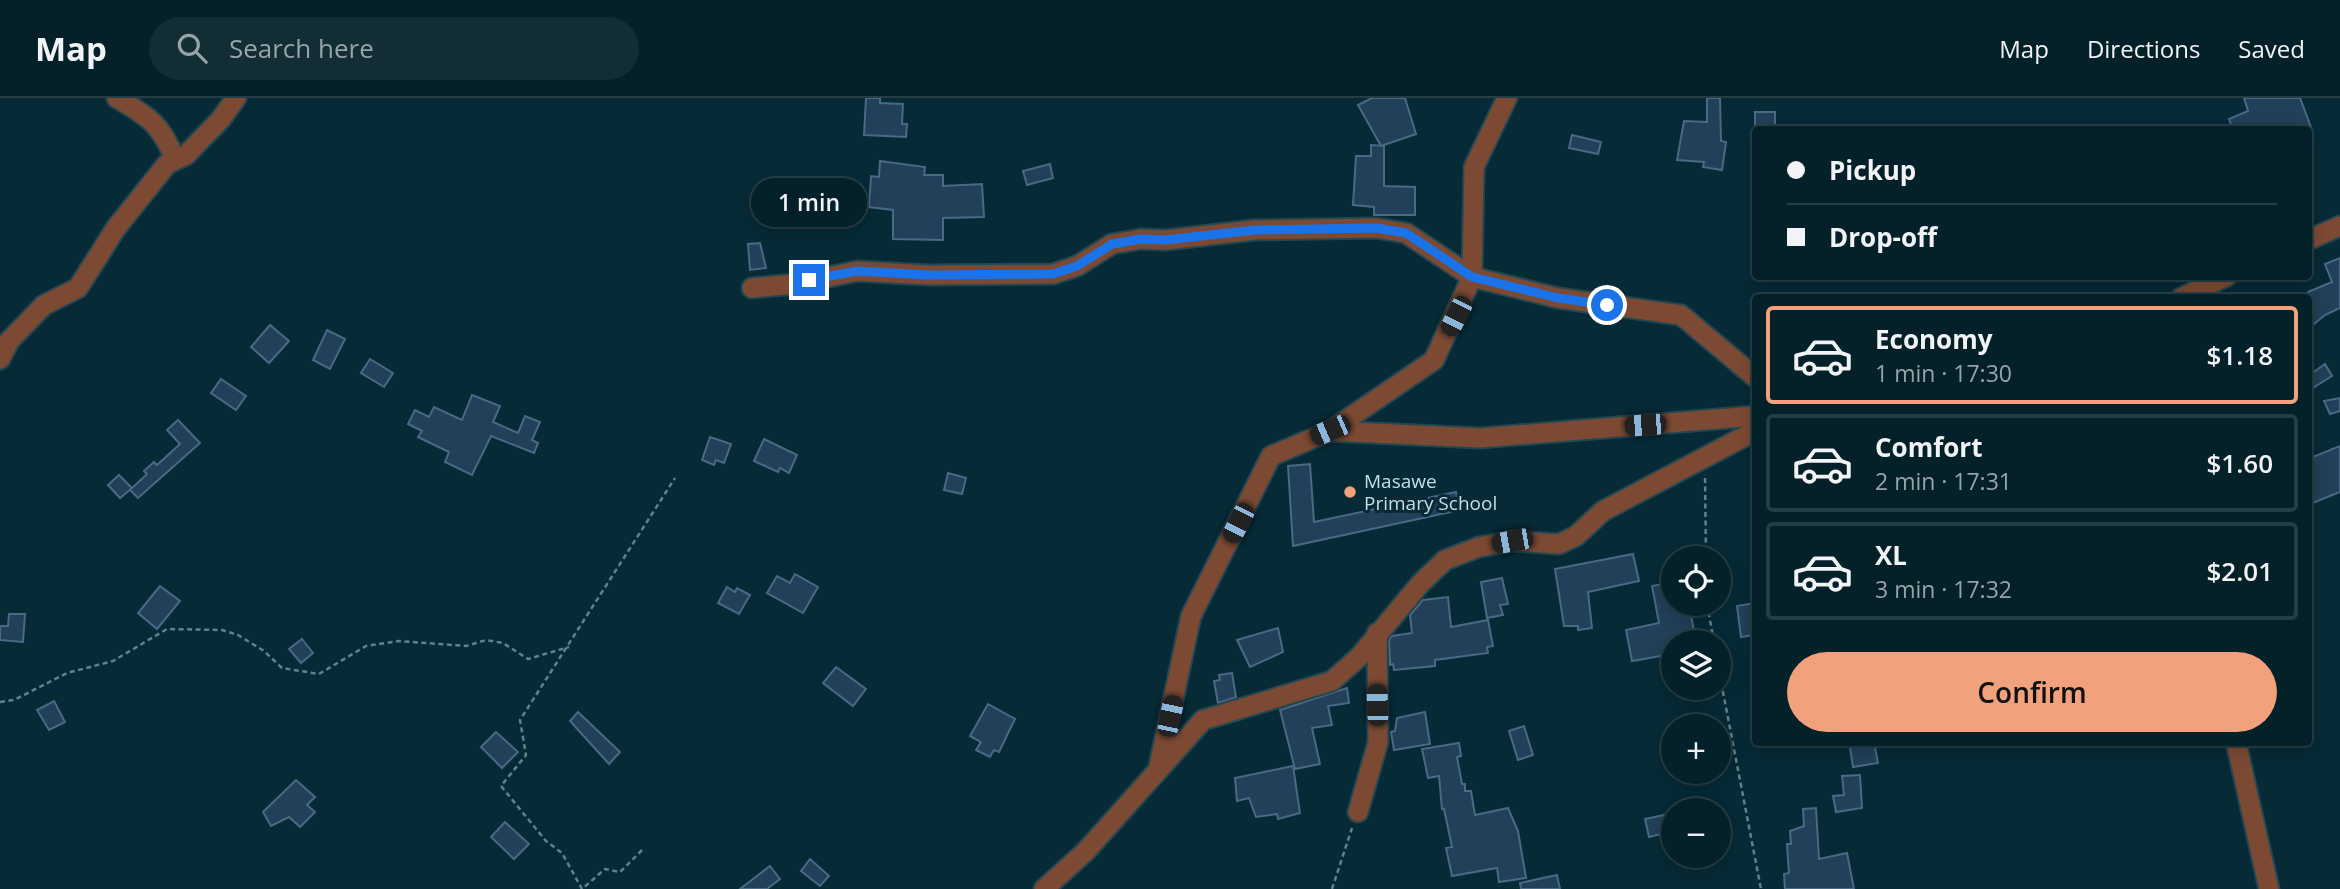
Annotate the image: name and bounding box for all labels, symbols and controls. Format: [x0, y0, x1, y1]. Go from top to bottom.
search box [149, 17, 639, 80]
text: Map [35, 26, 107, 71]
icon: search [173, 29, 211, 67]
text: Search here [229, 30, 374, 66]
text: Map [1999, 32, 2049, 65]
text: Directions [2087, 32, 2200, 65]
text: Saved [2238, 32, 2305, 65]
text: Pickup [1829, 152, 1916, 188]
callout: 1 min [751, 178, 867, 228]
text: 1 min [778, 186, 840, 218]
text: Drop-off [1829, 219, 1937, 255]
route end [793, 264, 825, 296]
route start [1591, 289, 1623, 321]
car [1438, 293, 1475, 339]
text: Economy [1875, 321, 1993, 357]
icon: car [1791, 324, 1854, 387]
text: $1.18 [2206, 337, 2273, 373]
text: 1 min · 17:30 [1875, 357, 2012, 389]
car [1307, 412, 1354, 448]
car [1624, 413, 1667, 437]
text: Comfort [1875, 429, 1982, 465]
icon: car [1791, 432, 1854, 495]
text: $1.60 [2206, 445, 2273, 481]
text: 2 min · 17:31 [1875, 465, 2012, 497]
place label: Masawe Primary School [1364, 468, 1497, 516]
marker: Masawe Primary School [1342, 484, 1358, 500]
car [1220, 500, 1257, 546]
car [1490, 527, 1535, 555]
text: XL [1875, 537, 1907, 573]
icon: car [1791, 540, 1854, 603]
map controls [1661, 546, 1731, 868]
button: locate [1661, 546, 1731, 616]
text: $2.01 [2206, 553, 2273, 589]
text: 3 min · 17:32 [1875, 573, 2012, 605]
button: layers [1661, 630, 1731, 700]
button: Confirm [1787, 652, 2277, 732]
car [1366, 684, 1389, 726]
car [1156, 693, 1185, 739]
button: + [1661, 714, 1731, 784]
button: − [1661, 798, 1731, 868]

